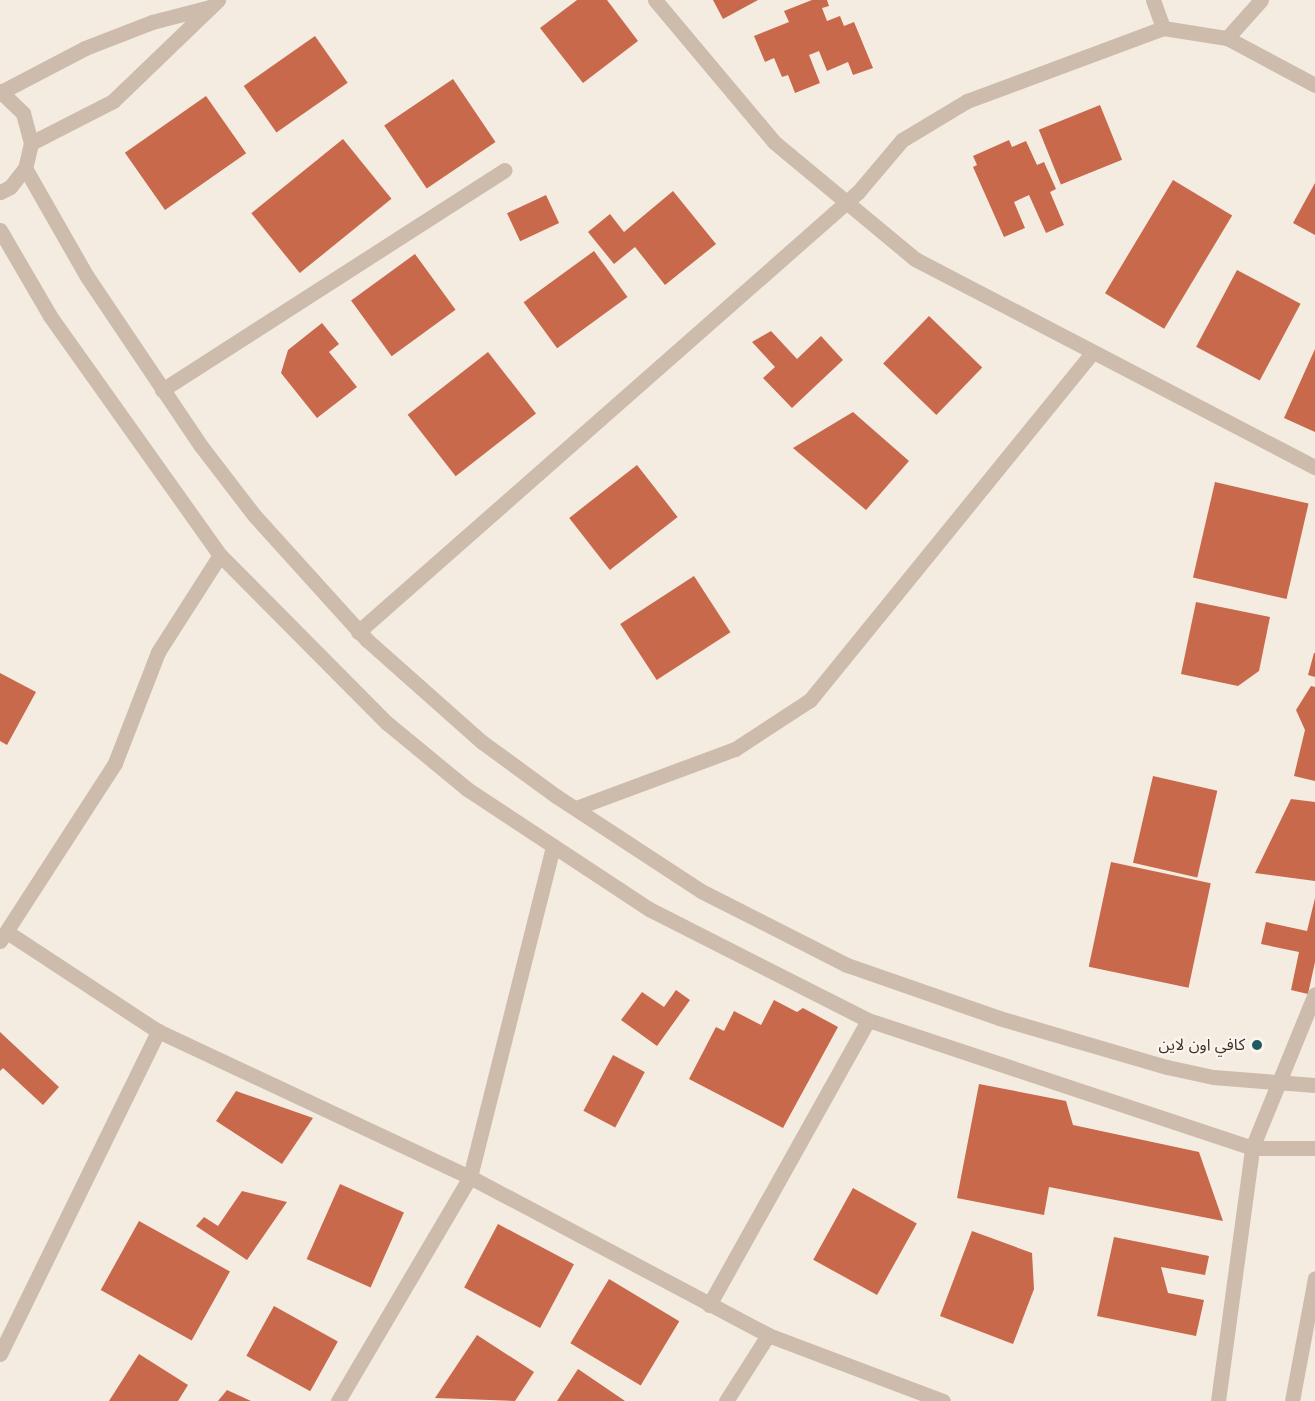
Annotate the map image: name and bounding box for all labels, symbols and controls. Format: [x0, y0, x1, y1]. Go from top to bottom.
place label: كافي اون لاين [1159, 1035, 1245, 1055]
marker: كافي اون لاين [1250, 1038, 1264, 1052]

